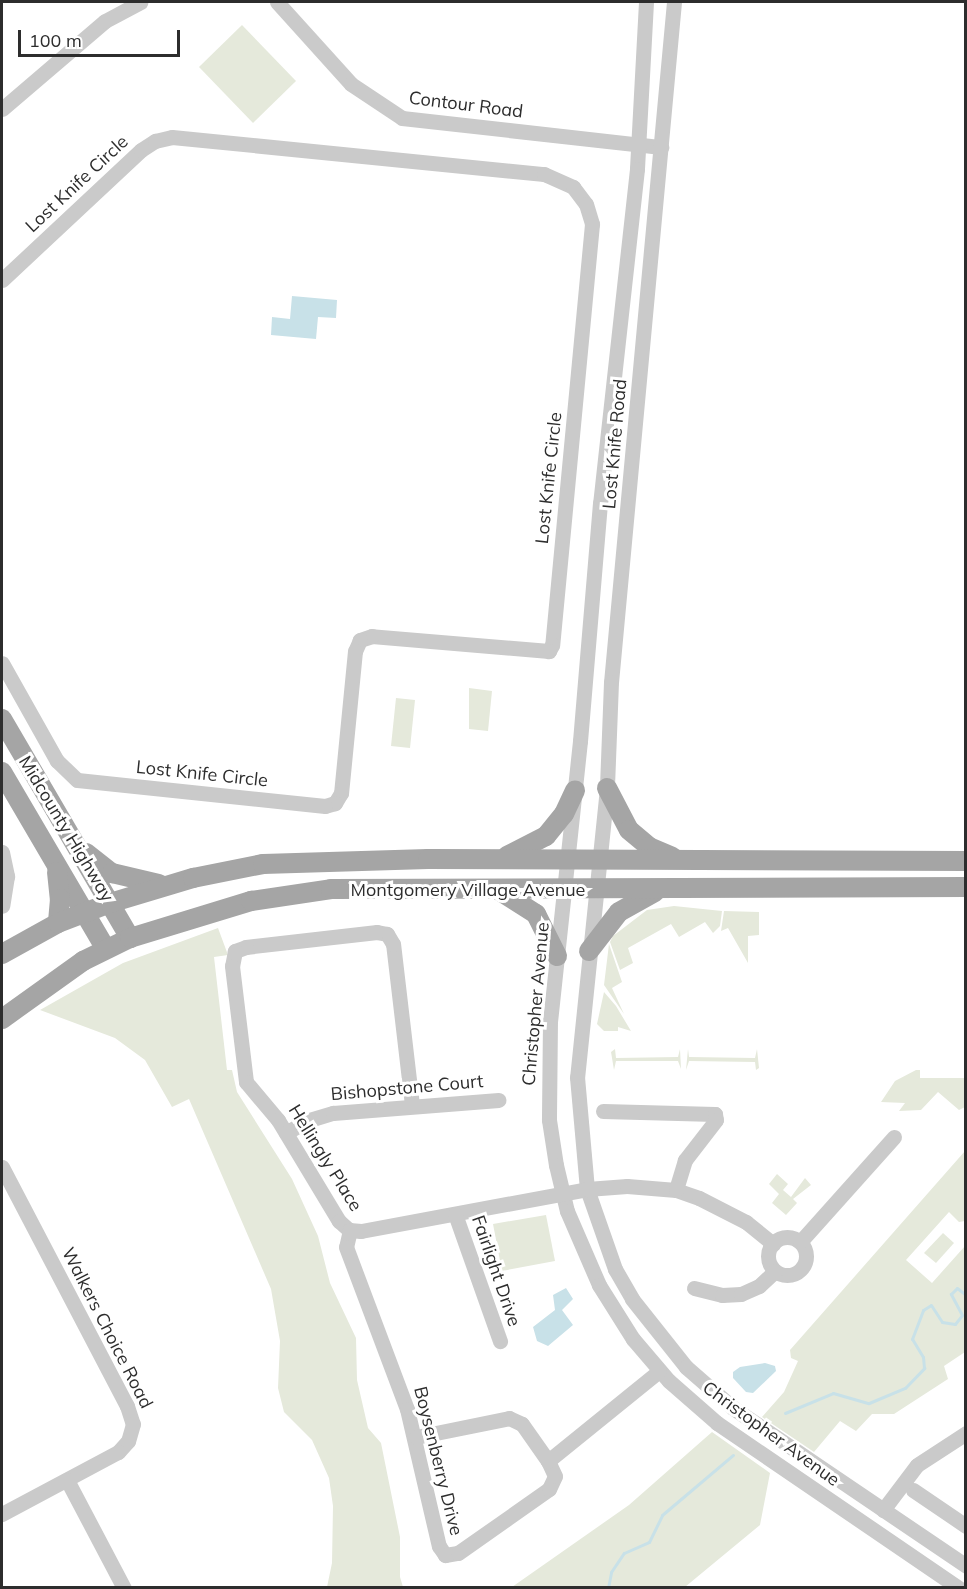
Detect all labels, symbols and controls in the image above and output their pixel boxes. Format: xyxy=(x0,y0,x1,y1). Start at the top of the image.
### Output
scale bar xyxy=(21,18,183,56)
text: 100 m xyxy=(29,29,82,52)
street label: Contour Road xyxy=(408,87,524,123)
street label: Lost Knife Circle xyxy=(21,131,133,237)
street label: Lost Knife Road xyxy=(599,378,631,510)
street label: Lost Knife Circle xyxy=(531,411,567,545)
street label: Midcounty Highway xyxy=(14,752,118,906)
street label: Lost Knife Circle xyxy=(135,756,269,792)
street label: Montgomery Village Avenue xyxy=(351,879,585,901)
street label: Christopher Avenue xyxy=(518,921,554,1087)
street label: Bishopstone Court xyxy=(330,1071,484,1105)
street label: Hellingly Place xyxy=(284,1101,366,1215)
street label: Fairlight Drive xyxy=(467,1213,525,1329)
street label: Walkers Choice Road xyxy=(57,1244,157,1412)
street label: Christopher Avenue xyxy=(698,1377,844,1491)
street label: Boysenberry Drive xyxy=(409,1384,467,1538)

